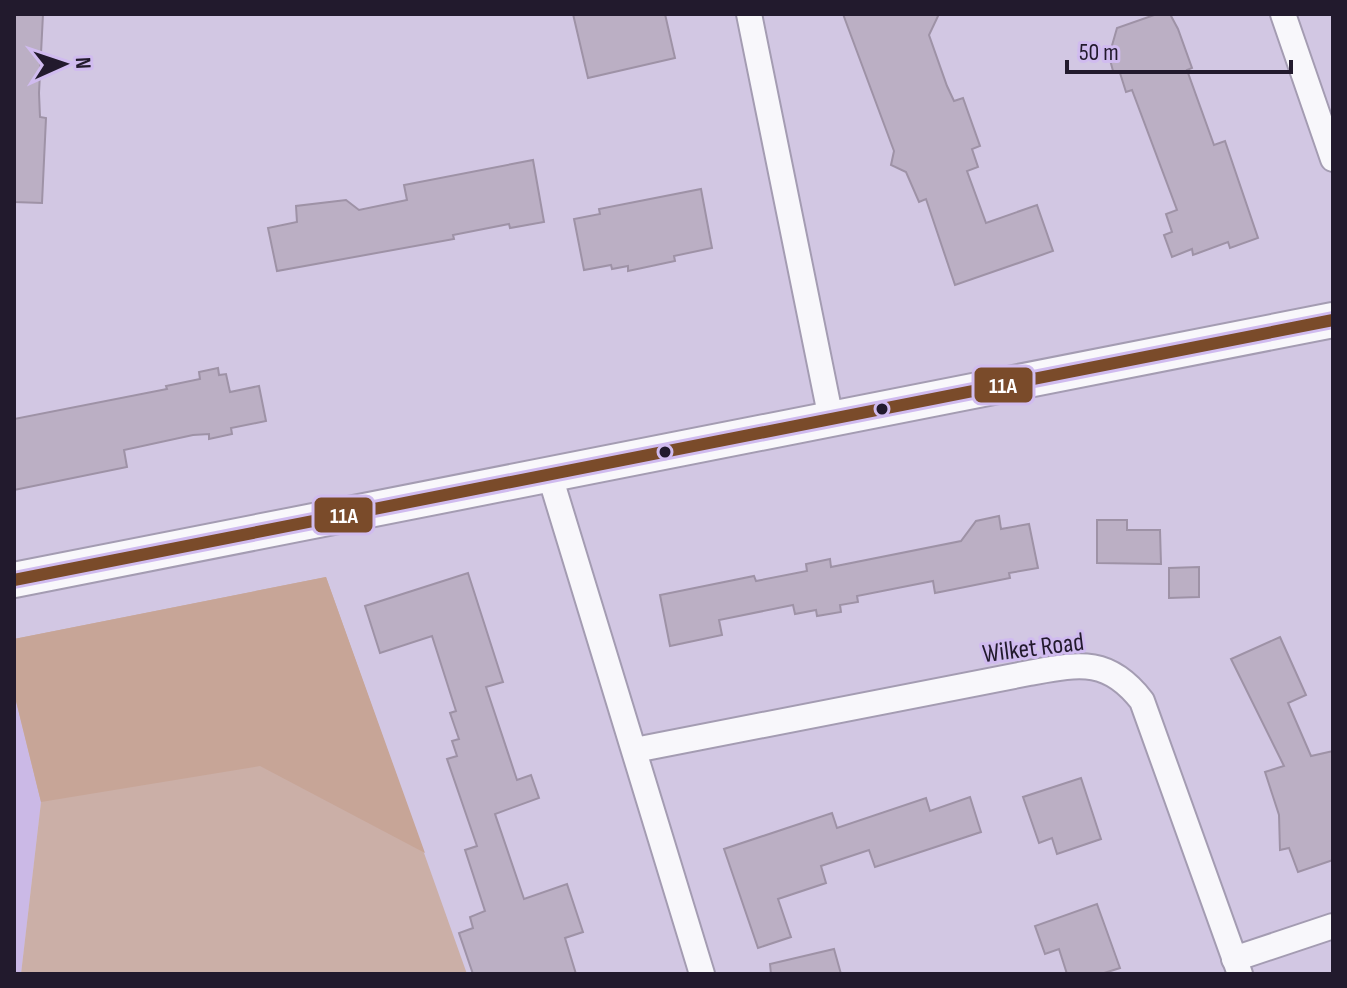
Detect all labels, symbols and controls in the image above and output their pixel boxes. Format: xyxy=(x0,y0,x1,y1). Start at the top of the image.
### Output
north arrow xyxy=(24,24,104,104)
scale bar xyxy=(1067,24,1291,74)
text: 50 m xyxy=(1079,38,1119,67)
text: N xyxy=(69,56,96,70)
line badge: 11A xyxy=(973,366,1034,404)
text: 11A xyxy=(989,373,1018,400)
unlabelled marker xyxy=(874,401,890,417)
unlabelled marker xyxy=(657,444,673,460)
line badge: 11A xyxy=(313,496,374,534)
text: 11A xyxy=(330,503,359,530)
street label: Wilket Road xyxy=(981,627,1086,670)

